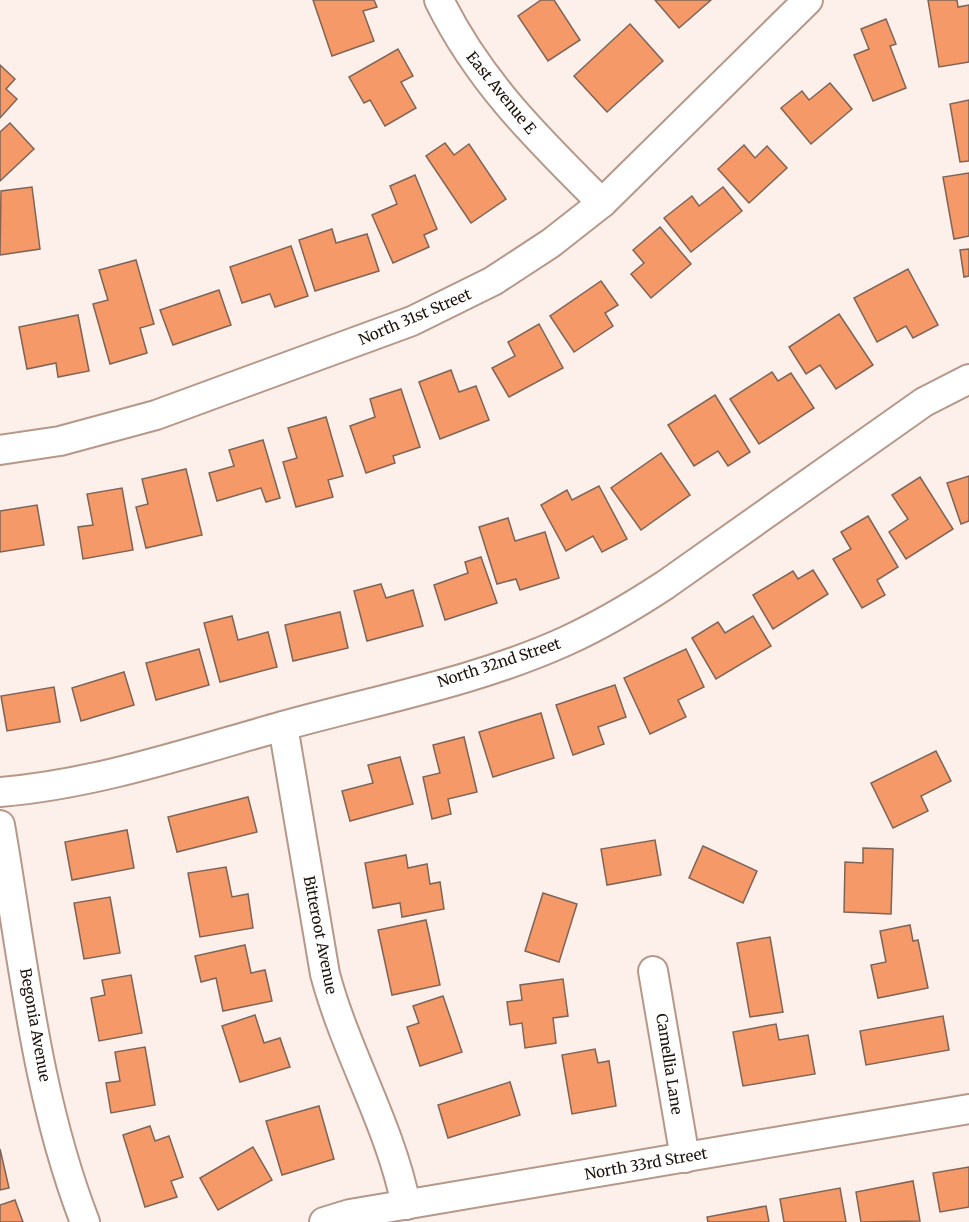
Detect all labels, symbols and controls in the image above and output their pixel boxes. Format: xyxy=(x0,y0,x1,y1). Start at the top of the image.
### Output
street label: East Avenue E xyxy=(462,48,541,138)
street label: North 31st Street xyxy=(356,284,474,349)
street label: North 32nd Street xyxy=(435,634,563,691)
street label: Bitteroot Avenue xyxy=(300,874,341,996)
street label: Begonia Avenue xyxy=(16,967,55,1083)
street label: Camellia Lane xyxy=(652,1012,687,1116)
street label: North 33rd Street xyxy=(583,1143,709,1184)

